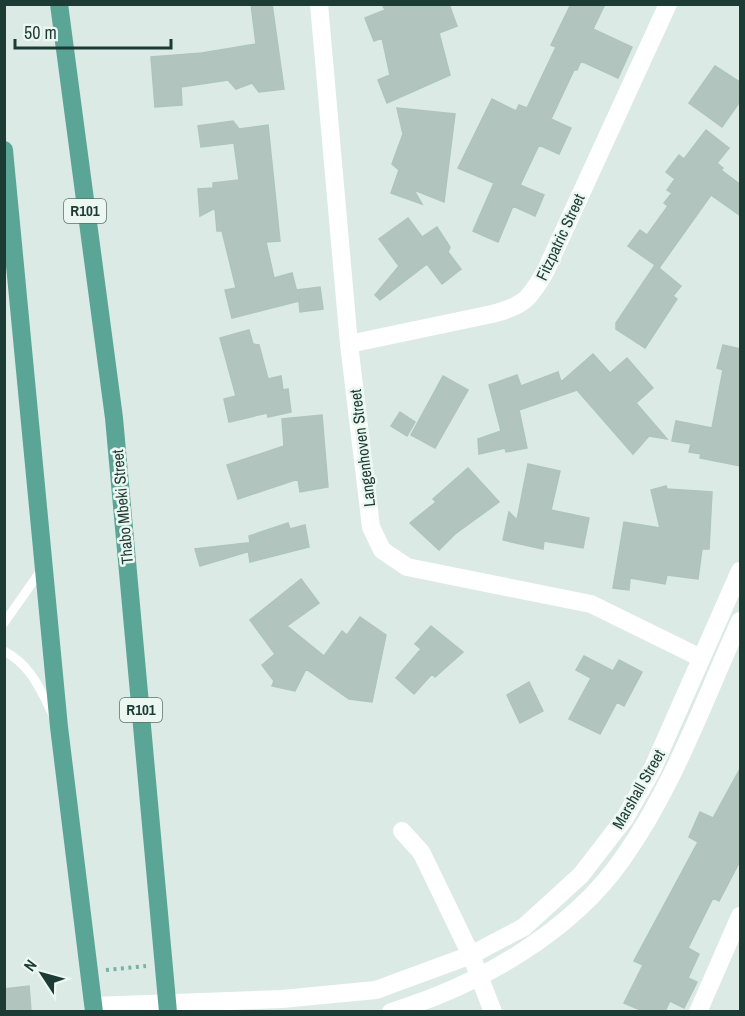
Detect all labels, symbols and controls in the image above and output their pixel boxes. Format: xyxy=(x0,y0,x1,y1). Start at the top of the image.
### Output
scale bar xyxy=(15,12,171,50)
text: 50 m xyxy=(24,20,57,45)
street label: Fitzpatric Street xyxy=(530,190,590,284)
road number: R101 xyxy=(64,199,106,223)
street label: Langenhoven Street xyxy=(344,388,380,508)
street label: Thabo Mbeki Street xyxy=(106,448,138,565)
road number: R101 xyxy=(120,698,162,722)
street label: Marshall Street xyxy=(606,745,670,833)
north arrow xyxy=(12,944,72,1004)
text: N xyxy=(18,955,42,975)

